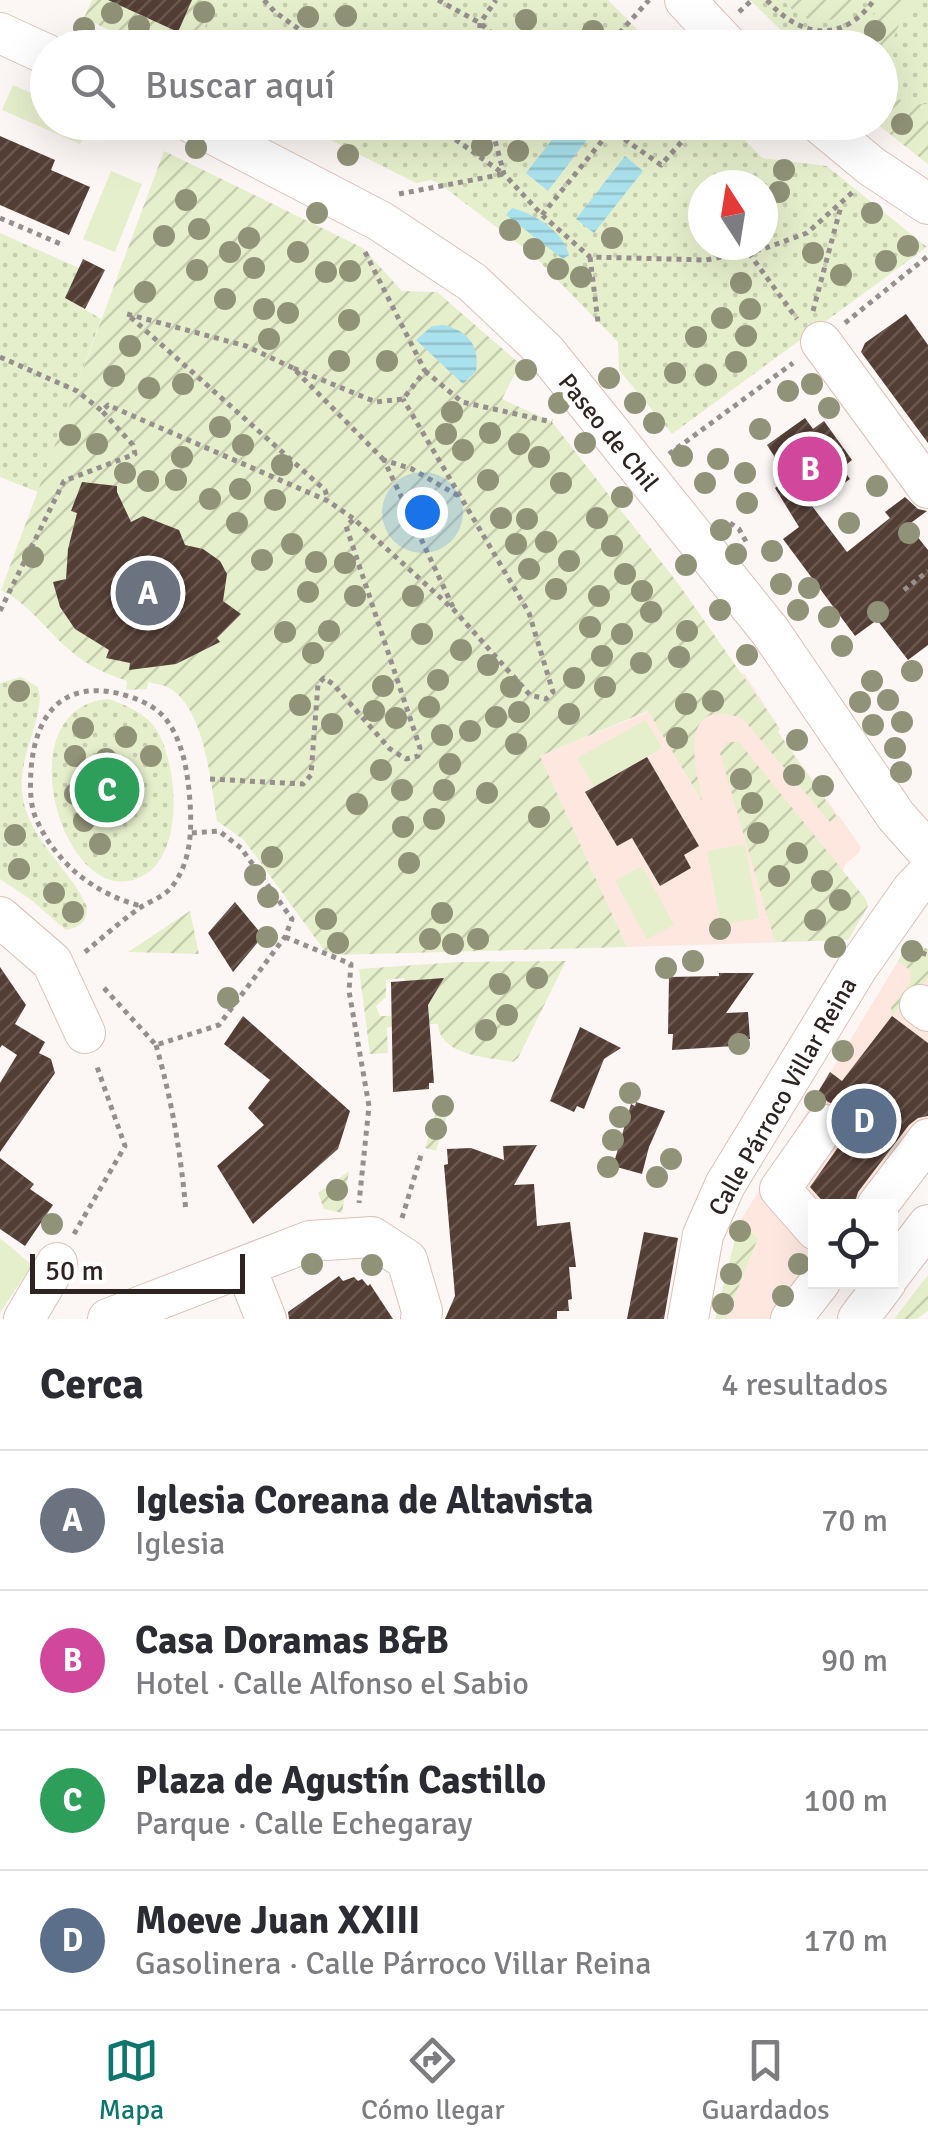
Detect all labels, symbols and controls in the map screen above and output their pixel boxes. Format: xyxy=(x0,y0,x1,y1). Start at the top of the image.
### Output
search box xyxy=(30,30,898,140)
icon: search xyxy=(65,58,120,113)
text: Buscar aquí xyxy=(145,62,335,109)
north arrow xyxy=(688,170,778,260)
street label: Paseo de Chil xyxy=(552,367,665,497)
pin: B xyxy=(778,432,842,506)
your location xyxy=(397,487,448,538)
pin: A xyxy=(116,556,180,630)
pin: C xyxy=(74,752,140,828)
street label: Calle Párroco Villar Reina xyxy=(701,971,863,1221)
pin: D xyxy=(832,1084,896,1158)
map controls xyxy=(808,1199,898,1289)
button: locate xyxy=(808,1199,898,1289)
scale bar xyxy=(30,1249,245,1294)
text: 50 m xyxy=(45,1254,104,1288)
text: Cerca xyxy=(40,1359,144,1410)
text: 4 resultados xyxy=(721,1365,888,1404)
text: Iglesia Coreana de Altavista xyxy=(135,1477,594,1524)
text: A xyxy=(62,1501,83,1540)
text: 70 m xyxy=(821,1501,888,1540)
text: Iglesia xyxy=(135,1524,225,1563)
text: Casa Doramas B&B xyxy=(135,1617,449,1664)
text: B xyxy=(63,1641,82,1680)
text: 90 m xyxy=(821,1641,888,1680)
text: Hotel · Calle Alfonso el Sabio xyxy=(135,1664,529,1703)
text: Plaza de Agustín Castillo xyxy=(135,1757,546,1804)
text: C xyxy=(63,1781,82,1820)
text: 100 m xyxy=(804,1781,888,1820)
text: Parque · Calle Echegaray xyxy=(135,1804,473,1843)
text: Moeve Juan XXIII xyxy=(135,1897,420,1944)
text: D xyxy=(62,1921,83,1960)
text: 170 m xyxy=(804,1921,888,1960)
text: Gasolinera · Calle Párroco Villar Reina xyxy=(135,1944,652,1983)
tab: Mapa xyxy=(98,2033,164,2127)
tab: Cómo llegar xyxy=(361,2033,505,2127)
tab: Guardados xyxy=(701,2033,830,2127)

